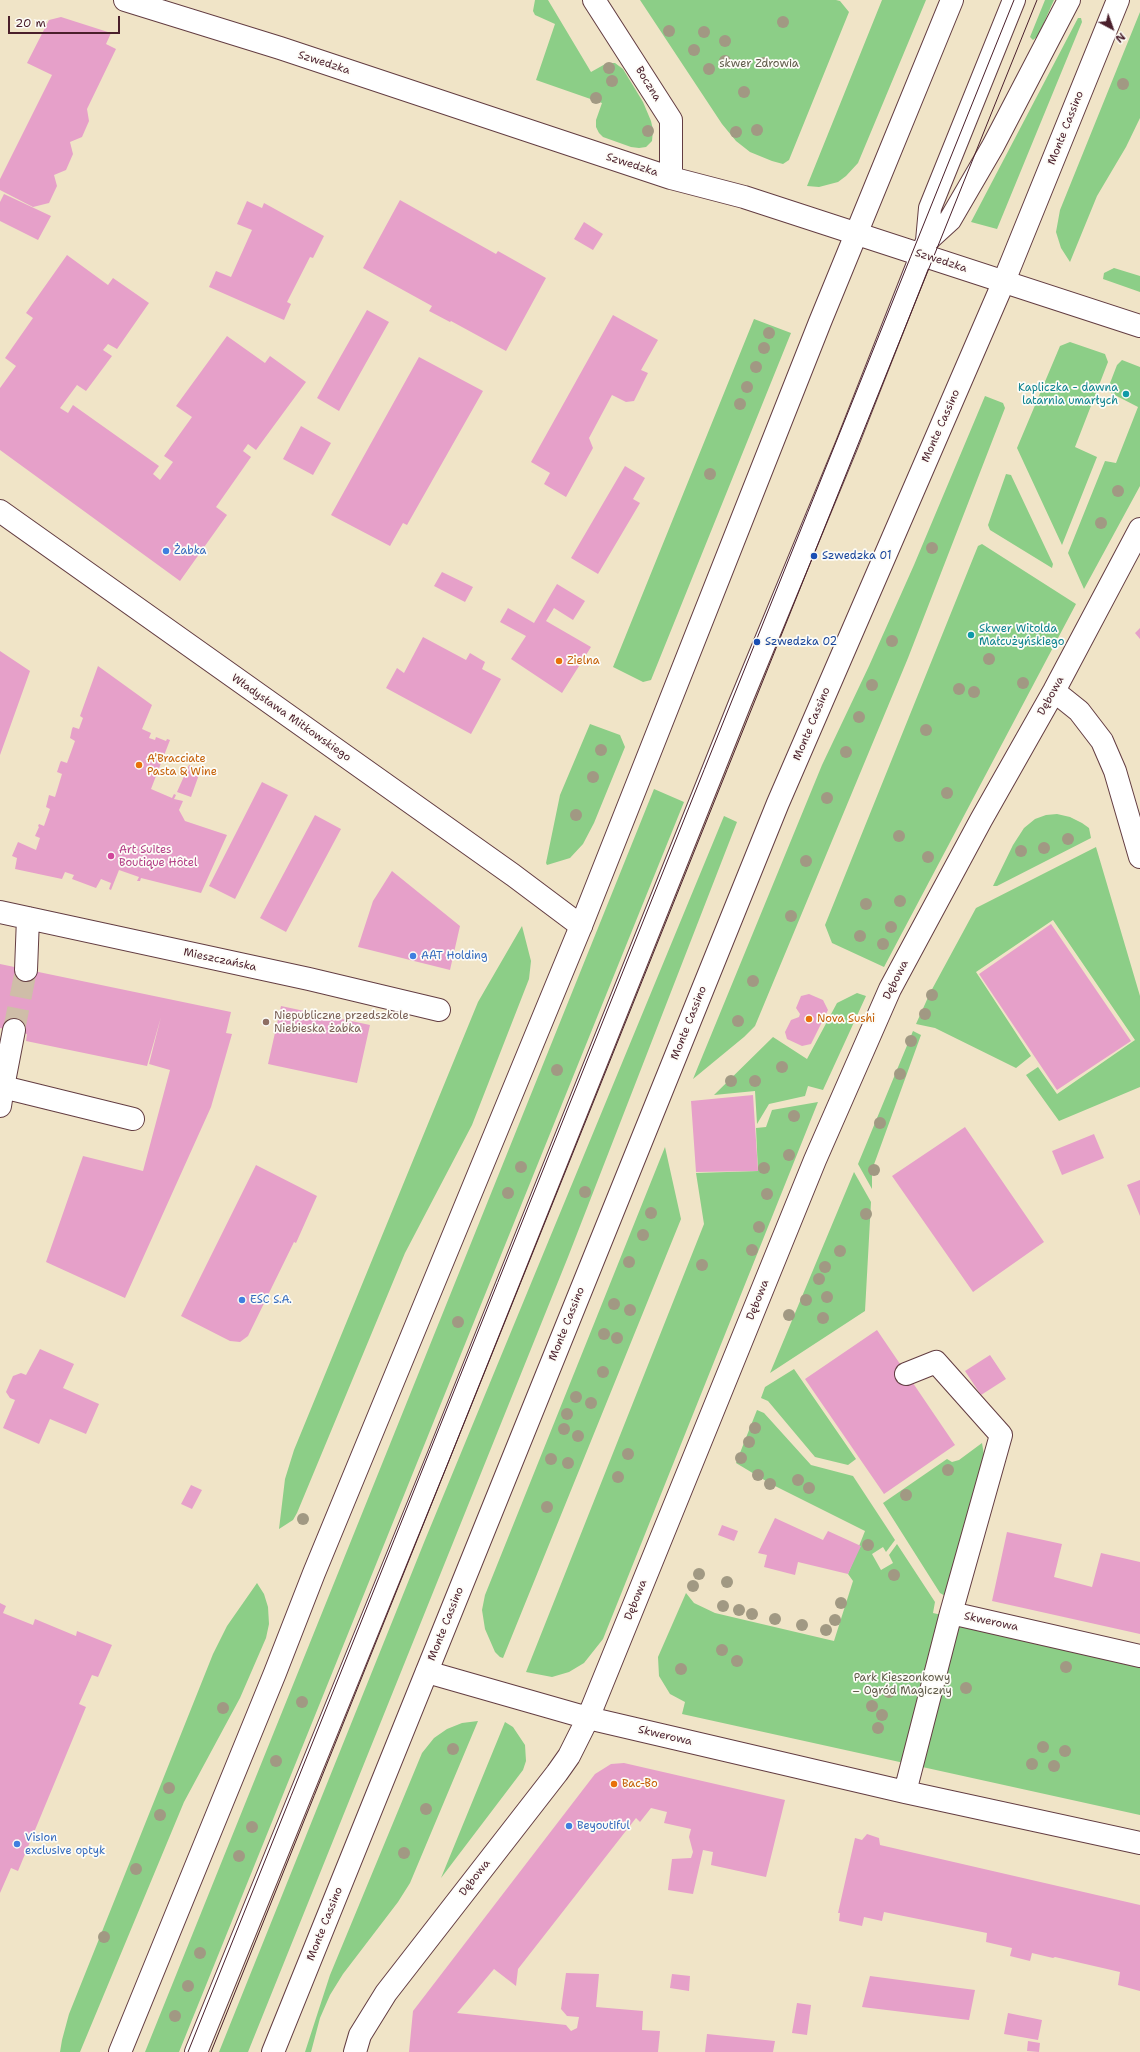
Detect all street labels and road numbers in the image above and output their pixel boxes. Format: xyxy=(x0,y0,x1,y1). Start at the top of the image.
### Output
street label: Szwedzka xyxy=(296,48,352,78)
street label: Boczna xyxy=(632,64,664,104)
street label: Monte Cassino xyxy=(1045,89,1087,167)
street label: Szwedzka xyxy=(604,150,660,180)
street label: Szwedzka xyxy=(913,246,969,276)
street label: Monte Cassino xyxy=(919,388,963,464)
street label: Władysława Mitkowskiego xyxy=(228,671,354,765)
street label: Dębowa xyxy=(1035,674,1067,718)
street label: Monte Cassino xyxy=(791,685,833,763)
street label: Mieszczańska xyxy=(182,946,258,974)
street label: Dębowa xyxy=(880,958,912,1002)
street label: Monte Cassino xyxy=(668,984,710,1062)
street label: Dębowa xyxy=(744,1278,772,1322)
street label: Monte Cassino xyxy=(546,1285,588,1363)
street label: Dębowa xyxy=(622,1578,650,1622)
street label: Monte Cassino xyxy=(425,1585,467,1663)
street label: Skwerowa xyxy=(963,1610,1019,1634)
street label: Skwerowa xyxy=(637,1723,693,1749)
street label: Dębowa xyxy=(457,1857,493,1899)
street label: Monte Cassino xyxy=(304,1885,346,1963)

